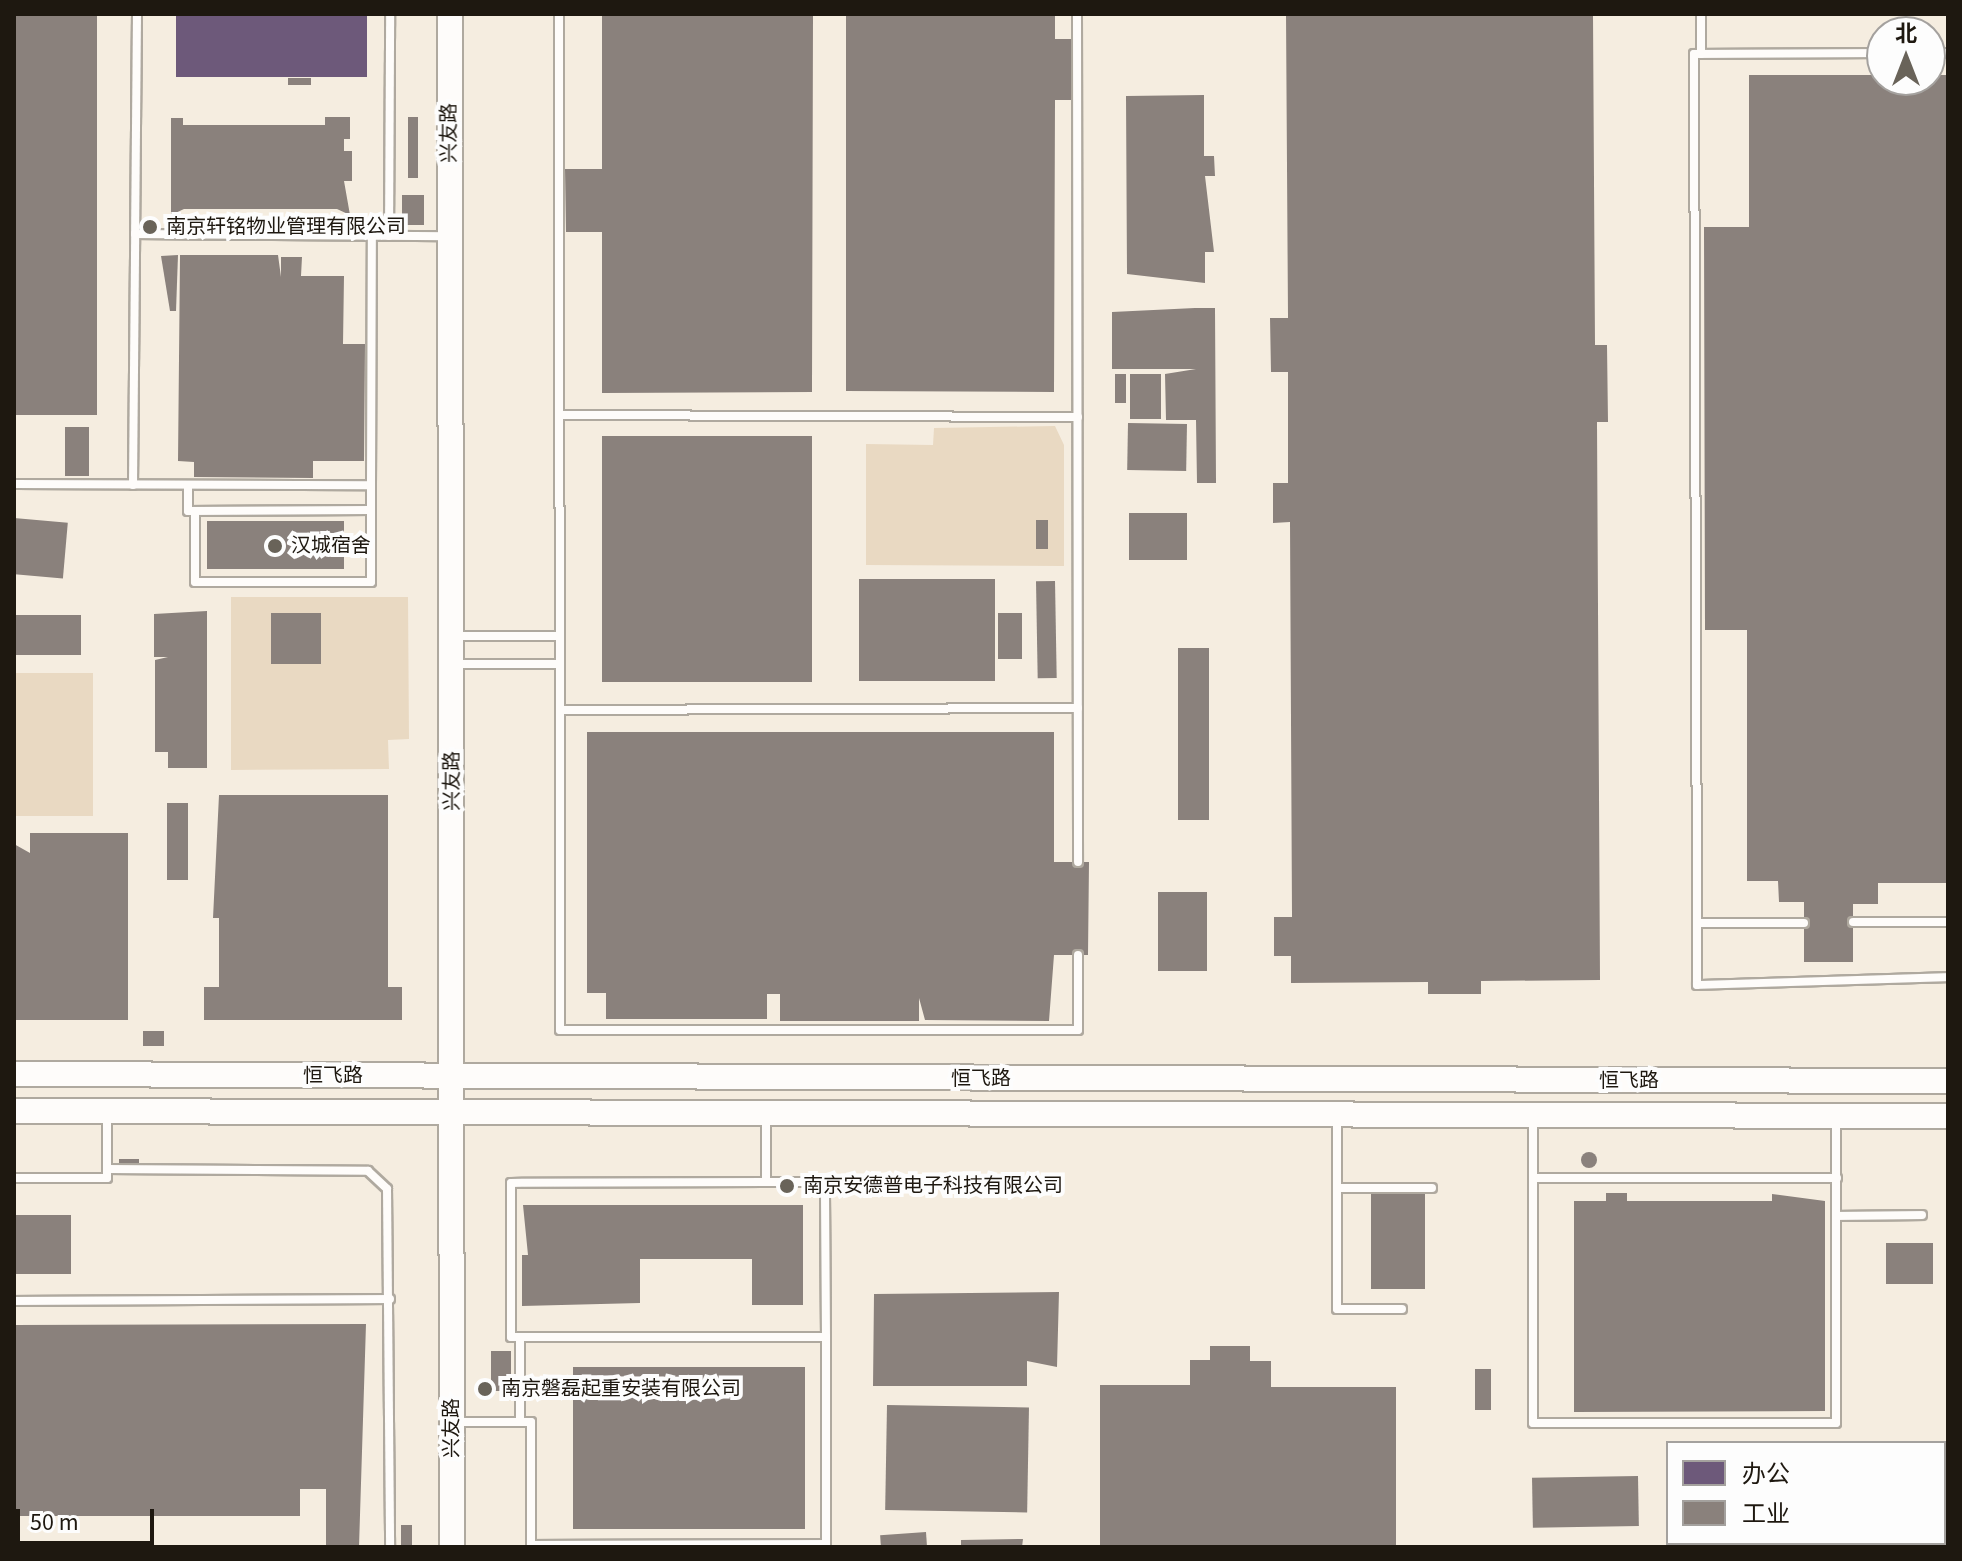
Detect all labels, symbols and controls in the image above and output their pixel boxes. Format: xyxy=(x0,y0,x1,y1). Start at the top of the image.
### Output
north arrow xyxy=(1866,16,1946,96)
text: 北 xyxy=(1895,18,1917,50)
street label: 兴友路 xyxy=(438,103,462,163)
place label: 南京轩铭物业管理有限公司 xyxy=(166,215,406,239)
marker: 南京轩铭物业管理有限公司 xyxy=(141,218,159,236)
place label: 汉城宿舍 xyxy=(291,534,371,558)
marker: 汉城宿舍 xyxy=(266,537,284,555)
street label: 兴友路 xyxy=(441,751,465,811)
street label: 恒飞路 xyxy=(303,1064,363,1088)
street label: 恒飞路 xyxy=(951,1067,1011,1091)
street label: 恒飞路 xyxy=(1599,1069,1659,1093)
place label: 南京安德普电子科技有限公司 xyxy=(803,1174,1063,1198)
marker: 南京安德普电子科技有限公司 xyxy=(778,1177,796,1195)
place label: 南京磐磊起重安装有限公司 xyxy=(501,1377,741,1401)
marker: 南京磐磊起重安装有限公司 xyxy=(476,1380,494,1398)
street label: 兴友路 xyxy=(440,1398,464,1458)
legend xyxy=(1666,1441,1946,1545)
text: 办公 xyxy=(1742,1457,1790,1492)
scale bar xyxy=(20,1493,158,1543)
text: 工业 xyxy=(1742,1497,1790,1532)
text: 50 m xyxy=(30,1505,79,1540)

